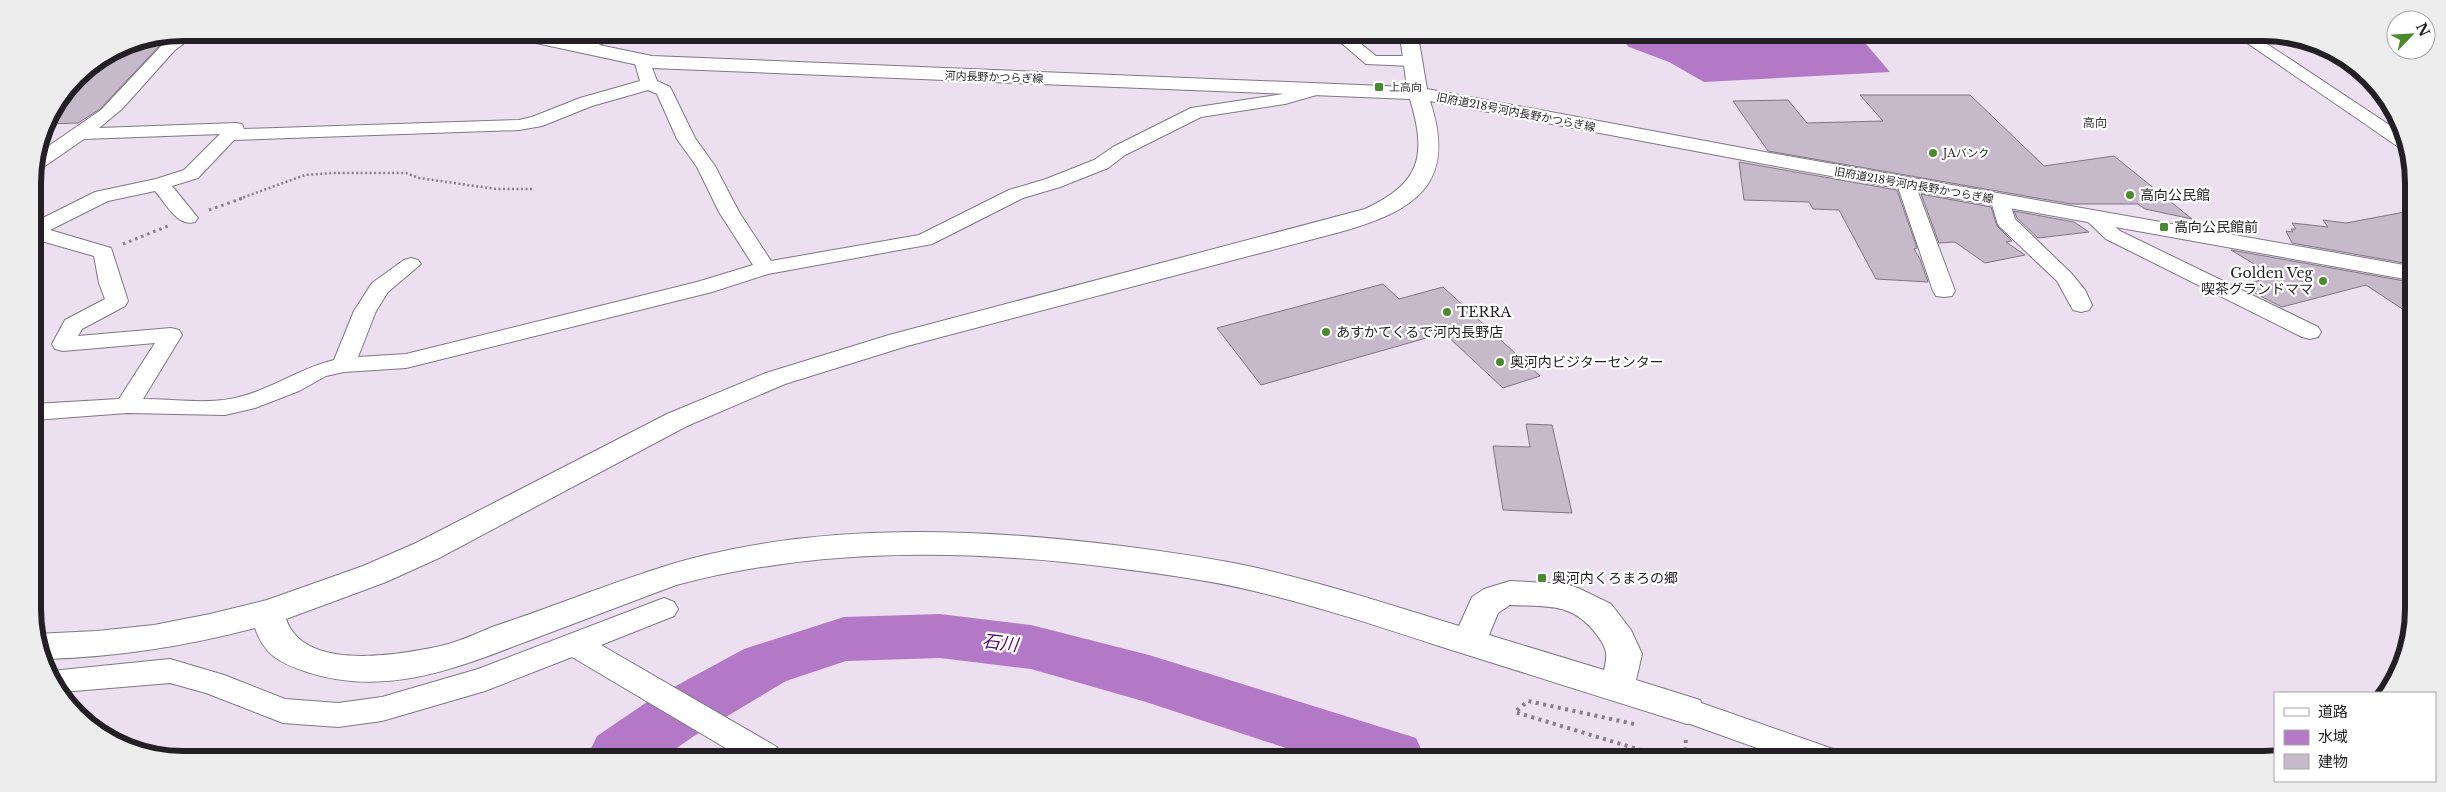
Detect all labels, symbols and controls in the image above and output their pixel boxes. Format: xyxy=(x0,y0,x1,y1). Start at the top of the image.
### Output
north arrow xyxy=(2386,10,2436,60)
text: N xyxy=(2412,20,2434,39)
street label: 河内長野かつらぎ線 xyxy=(944,68,1044,86)
place label: 上高向 xyxy=(1389,80,1422,94)
marker: 上高向 xyxy=(1373,81,1385,93)
street label: 旧府道218号河内長野かつらぎ線 xyxy=(1435,90,1597,134)
district label: 高向 xyxy=(2083,115,2107,130)
place label: JAバンク xyxy=(1941,146,1989,160)
marker: JAバンク xyxy=(1927,147,1939,159)
street label: 旧府道218号河内長野かつらぎ線 xyxy=(1833,164,1995,206)
place label: 高向公民館 xyxy=(2140,186,2210,204)
marker: 高向公民館 xyxy=(2124,189,2136,201)
place label: 高向公民館前 xyxy=(2174,218,2258,236)
marker: 高向公民館前 xyxy=(2158,221,2170,233)
place label: Golden Veg 喫茶グランドママ xyxy=(2201,264,2314,298)
marker: Golden Veg 喫茶グランドママ xyxy=(2317,275,2329,287)
place label: TERRA xyxy=(1457,303,1511,321)
marker: TERRA xyxy=(1441,306,1453,318)
place label: あすかてくるで河内長野店 xyxy=(1336,323,1503,341)
marker: あすかてくるで河内長野店 xyxy=(1320,326,1332,338)
place label: 奥河内ビジターセンター xyxy=(1510,353,1664,371)
marker: 奥河内ビジターセンター xyxy=(1494,356,1506,368)
place label: 奥河内くろまろの郷 xyxy=(1552,569,1678,587)
marker: 奥河内くろまろの郷 xyxy=(1536,572,1548,584)
water label: 石川 xyxy=(981,630,1021,656)
legend xyxy=(2274,692,2436,782)
text: 道路 xyxy=(2318,702,2348,721)
text: 水域 xyxy=(2318,727,2348,746)
text: 建物 xyxy=(2318,752,2348,771)

